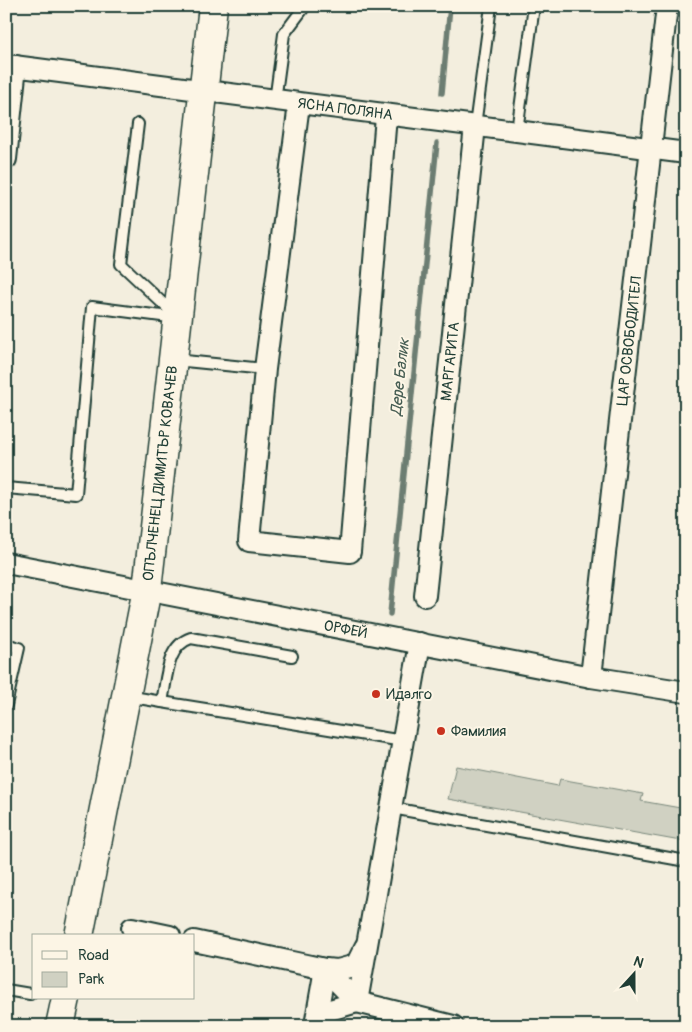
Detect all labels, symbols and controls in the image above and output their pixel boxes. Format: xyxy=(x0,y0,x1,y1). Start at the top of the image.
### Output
street label: ЯСНА ПОЛЯНА xyxy=(296,93,394,125)
street label: ЦАР ОСВОБОДИТЕЛ xyxy=(612,275,646,407)
street label: МАРГАРИТА xyxy=(436,321,464,402)
water label: Дере Балик xyxy=(386,336,414,417)
street label: ОПЪЛЧЕНЕЦ ДИМИТЪР КОВАЧЕВ xyxy=(138,365,182,582)
street label: ОРФЕЙ xyxy=(322,616,369,643)
place label: Идалго xyxy=(386,685,432,704)
marker: Идалго xyxy=(370,688,382,700)
place label: Фамилия xyxy=(451,722,506,741)
marker: Фамилия xyxy=(435,725,447,737)
legend xyxy=(32,934,195,1000)
text: Road xyxy=(78,946,109,965)
north arrow xyxy=(610,950,660,1000)
text: N xyxy=(631,953,646,972)
text: Park xyxy=(78,970,105,989)

